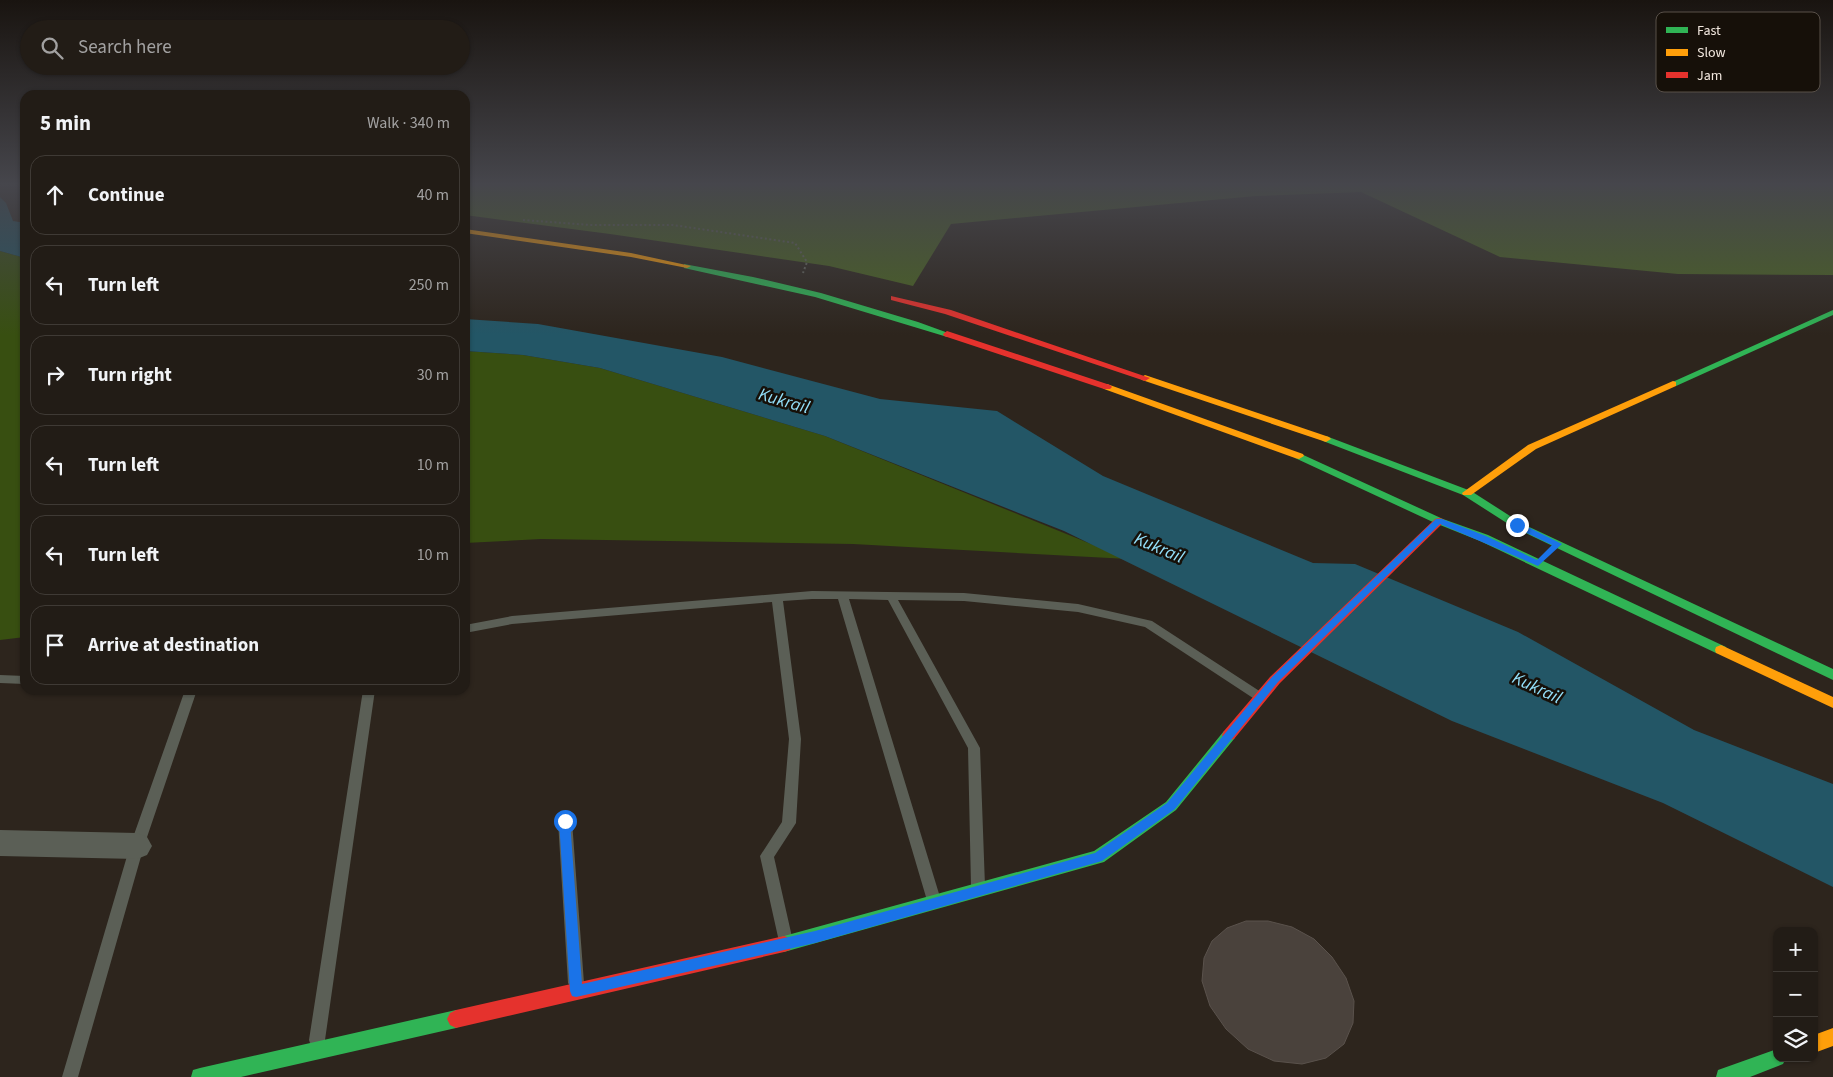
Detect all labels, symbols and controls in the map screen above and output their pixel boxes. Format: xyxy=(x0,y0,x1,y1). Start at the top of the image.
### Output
legend xyxy=(1656,12,1820,92)
search box xyxy=(20,20,470,75)
text: Fast xyxy=(1697,21,1721,41)
icon: search xyxy=(38,34,66,62)
text: Search here xyxy=(78,34,172,61)
text: Slow xyxy=(1697,43,1726,63)
text: Jam xyxy=(1697,66,1722,86)
text: 5 min xyxy=(40,108,91,138)
text: Walk · 340 m xyxy=(367,112,450,134)
icon: ahead xyxy=(41,181,69,209)
text: Continue xyxy=(88,182,165,209)
text: 40 m xyxy=(417,184,449,206)
icon: left xyxy=(41,271,69,299)
text: Turn left xyxy=(88,272,159,299)
text: 250 m xyxy=(409,274,449,296)
icon: right xyxy=(41,361,69,389)
text: Turn right xyxy=(88,362,172,389)
text: 30 m xyxy=(417,364,449,386)
water label: Kukrail xyxy=(756,382,813,420)
icon: left xyxy=(41,451,69,479)
text: Turn left xyxy=(88,452,159,479)
text: 10 m xyxy=(417,454,449,476)
route end xyxy=(1506,514,1529,537)
water label: Kukrail xyxy=(1130,526,1188,570)
icon: left xyxy=(41,541,69,569)
text: Turn left xyxy=(88,542,159,569)
text: 10 m xyxy=(417,544,449,566)
icon: arrive xyxy=(41,631,69,659)
text: Arrive at destination xyxy=(88,632,259,659)
water label: Kukrail xyxy=(1508,666,1566,711)
route start xyxy=(554,810,577,833)
map controls xyxy=(1773,927,1818,1062)
button: + xyxy=(1773,927,1818,972)
button: − xyxy=(1773,972,1818,1017)
button: layers xyxy=(1773,1017,1818,1062)

